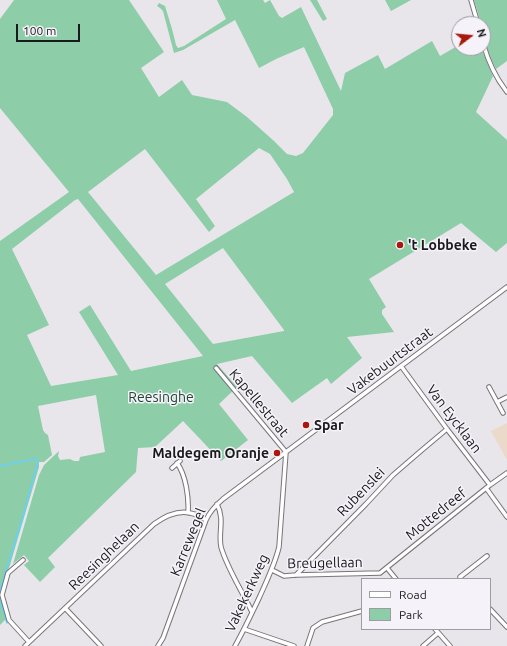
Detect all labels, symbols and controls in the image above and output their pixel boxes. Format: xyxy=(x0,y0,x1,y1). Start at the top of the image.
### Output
scale bar xyxy=(18,16,82,42)
north arrow xyxy=(451,16,491,56)
text: 100 m xyxy=(23,24,56,37)
text: N xyxy=(475,27,488,39)
place label: 't Lobbeke xyxy=(408,237,477,253)
marker: 't Lobbeke xyxy=(395,240,405,250)
street label: Vakebuurtstraat xyxy=(344,324,436,398)
street label: Kapellestraat xyxy=(226,366,292,440)
street label: Van Eycklaan xyxy=(423,382,485,456)
park label: Reesinghe xyxy=(128,389,194,405)
place label: Spar xyxy=(314,417,344,433)
marker: Spar xyxy=(301,420,311,430)
place label: Maldegem Oranje xyxy=(152,445,269,461)
marker: Maldegem Oranje xyxy=(272,448,282,458)
street label: Rubenslei xyxy=(334,464,388,520)
street label: Mottedreef xyxy=(402,484,470,544)
street label: Karrewegel xyxy=(167,505,209,579)
street label: Reesinghelaan xyxy=(65,518,143,594)
street label: Vakekerkweg xyxy=(222,551,272,635)
street label: Breugellaan xyxy=(287,554,363,572)
legend xyxy=(361,578,491,630)
text: Road xyxy=(399,588,427,601)
text: Park xyxy=(399,608,423,621)

